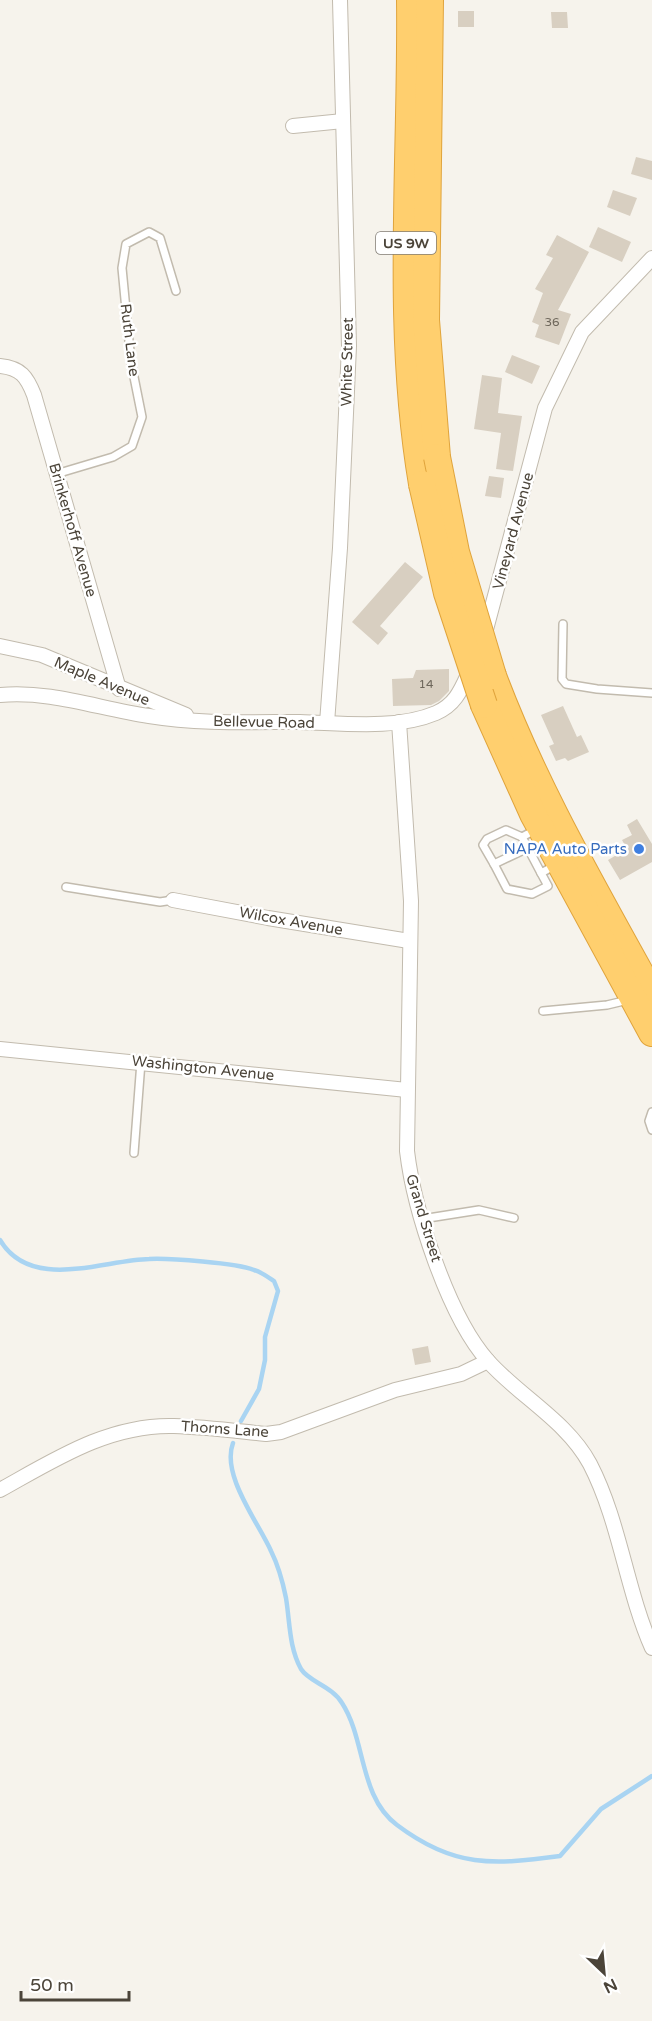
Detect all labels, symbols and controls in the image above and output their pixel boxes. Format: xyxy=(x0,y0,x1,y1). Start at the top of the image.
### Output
road number: US 9W xyxy=(376,232,436,254)
street label: Ruth Lane xyxy=(117,303,143,377)
house number: 36 xyxy=(544,315,560,329)
street label: White Street xyxy=(337,317,357,407)
street label: Brinkerhoff Avenue xyxy=(45,461,101,599)
street label: Vineyard Avenue xyxy=(489,470,537,592)
street label: Maple Avenue xyxy=(51,653,153,709)
house number: 14 xyxy=(418,677,434,691)
street label: Bellevue Road xyxy=(213,712,315,732)
place label: NAPA Auto Parts xyxy=(504,840,627,858)
marker: NAPA Auto Parts xyxy=(632,842,646,856)
street label: Wilcox Avenue xyxy=(238,903,344,939)
street label: Washington Avenue xyxy=(131,1052,275,1084)
street label: Grand Street xyxy=(402,1172,446,1264)
street label: Thorns Lane xyxy=(180,1417,270,1441)
north arrow xyxy=(574,1943,634,2003)
scale bar xyxy=(21,1964,129,2002)
text: 50 m xyxy=(30,1974,74,1996)
text: N xyxy=(600,1974,620,1997)

